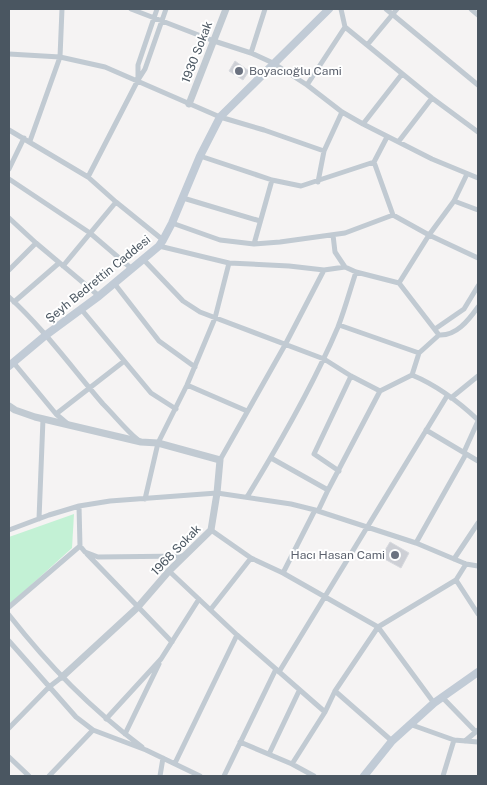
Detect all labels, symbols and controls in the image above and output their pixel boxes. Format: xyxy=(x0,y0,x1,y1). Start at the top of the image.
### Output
street label: 1930 Sokak xyxy=(179,19,215,85)
place label: Boyacıoğlu Cami xyxy=(249,64,342,78)
marker: Boyacıoğlu Cami xyxy=(233,65,245,77)
street label: Şeyh Bedrettin Caddesi xyxy=(43,232,153,326)
street label: 1968 Sokak xyxy=(148,522,204,578)
place label: Hacı Hasan Cami xyxy=(290,548,385,562)
marker: Hacı Hasan Cami xyxy=(389,549,401,561)

